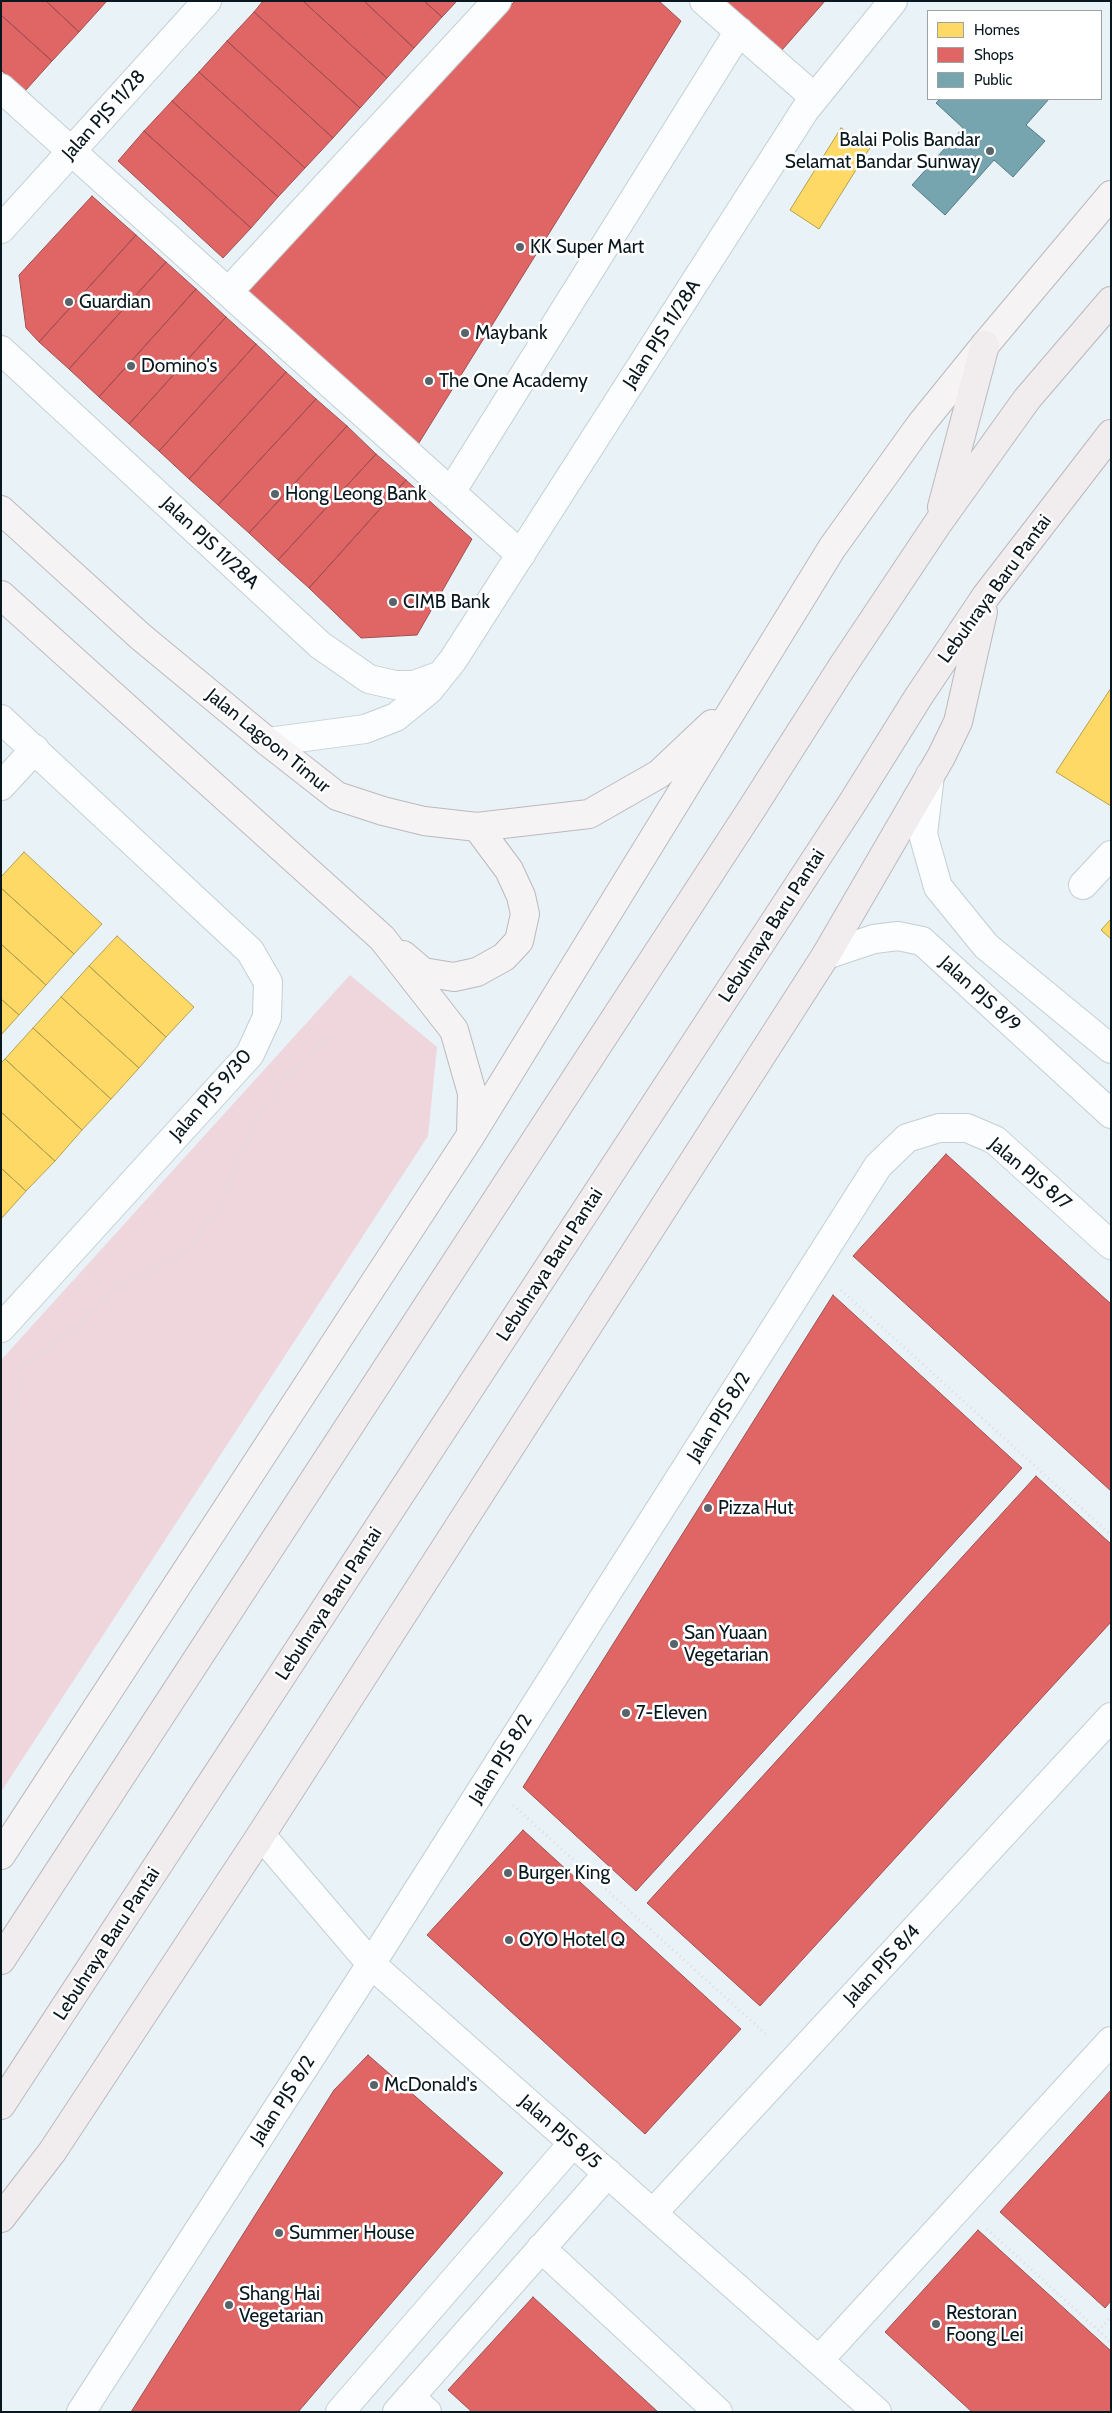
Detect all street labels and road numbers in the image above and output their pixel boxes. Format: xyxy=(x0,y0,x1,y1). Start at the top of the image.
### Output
street label: Jalan PJS 11/28 xyxy=(58,65,150,165)
street label: Jalan PJS 11/28A xyxy=(618,275,706,393)
street label: Jalan PJS 11/28A xyxy=(156,492,264,594)
street label: Lebuhraya Baru Pantai xyxy=(934,510,1056,668)
street label: Jalan Lagoon Timur xyxy=(201,684,335,798)
street label: Lebuhraya Baru Pantai xyxy=(714,845,830,1007)
street label: Jalan PJS 8/9 xyxy=(935,951,1025,1037)
street label: Jalan PJS 9/30 xyxy=(165,1045,257,1145)
street label: Jalan PJS 8/7 xyxy=(984,1133,1076,1215)
street label: Lebuhraya Baru Pantai xyxy=(492,1184,608,1346)
street label: Jalan PJS 8/2 xyxy=(683,1368,755,1466)
street label: Lebuhraya Baru Pantai xyxy=(271,1523,387,1685)
street label: Jalan PJS 8/2 xyxy=(465,1710,537,1808)
street label: Lebuhraya Baru Pantai xyxy=(49,1863,165,2025)
street label: Jalan PJS 8/4 xyxy=(839,1920,925,2010)
street label: Jalan PJS 8/2 xyxy=(246,2051,320,2149)
street label: Jalan PJS 8/5 xyxy=(514,2090,606,2174)

